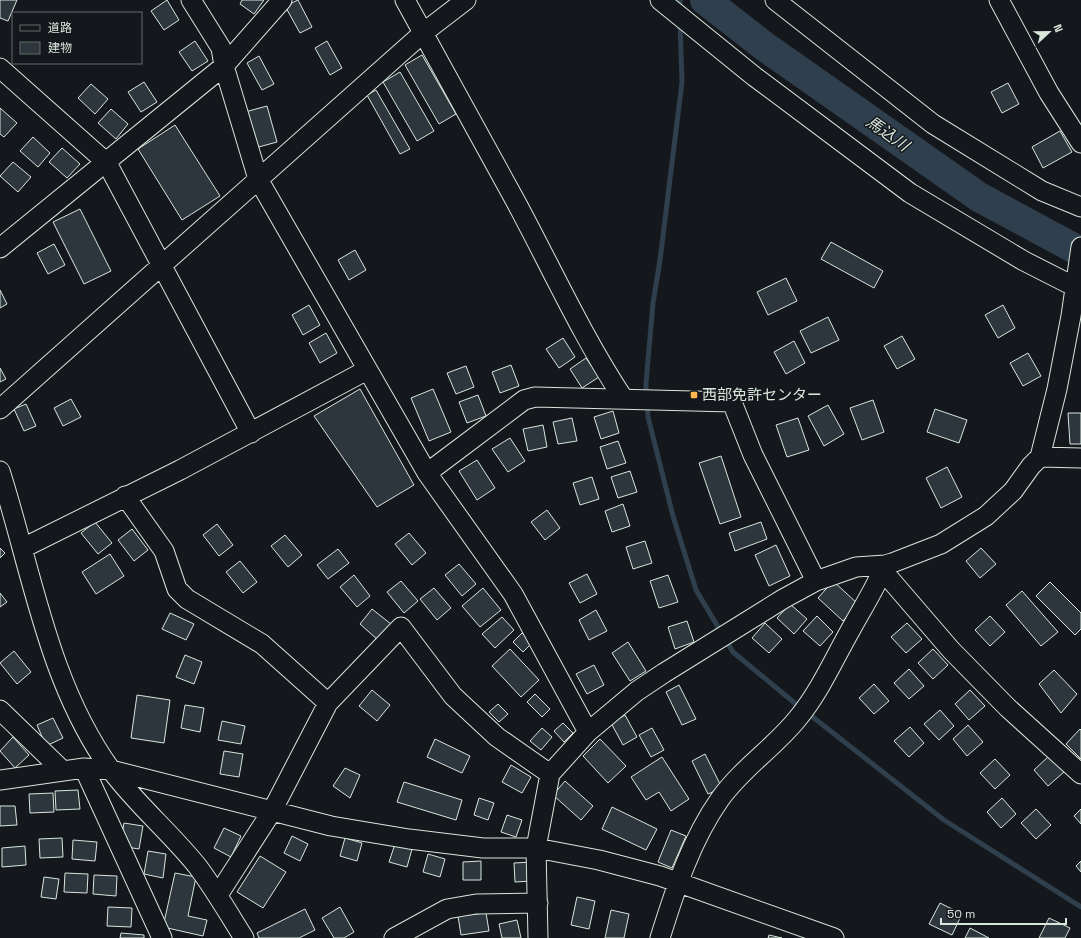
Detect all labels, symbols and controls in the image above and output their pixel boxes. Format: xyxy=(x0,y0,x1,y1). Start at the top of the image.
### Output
legend xyxy=(12,12,142,64)
north arrow xyxy=(1029,12,1069,52)
text: 道路 xyxy=(48,20,72,36)
text: N xyxy=(1050,22,1066,34)
text: 建物 xyxy=(48,40,72,56)
water label: 馬込川 xyxy=(862,111,915,157)
place label: 西部免許センター xyxy=(702,385,822,404)
marker: 西部免許センター xyxy=(689,390,699,400)
scale bar xyxy=(941,900,1066,926)
text: 50 m xyxy=(947,906,975,922)

